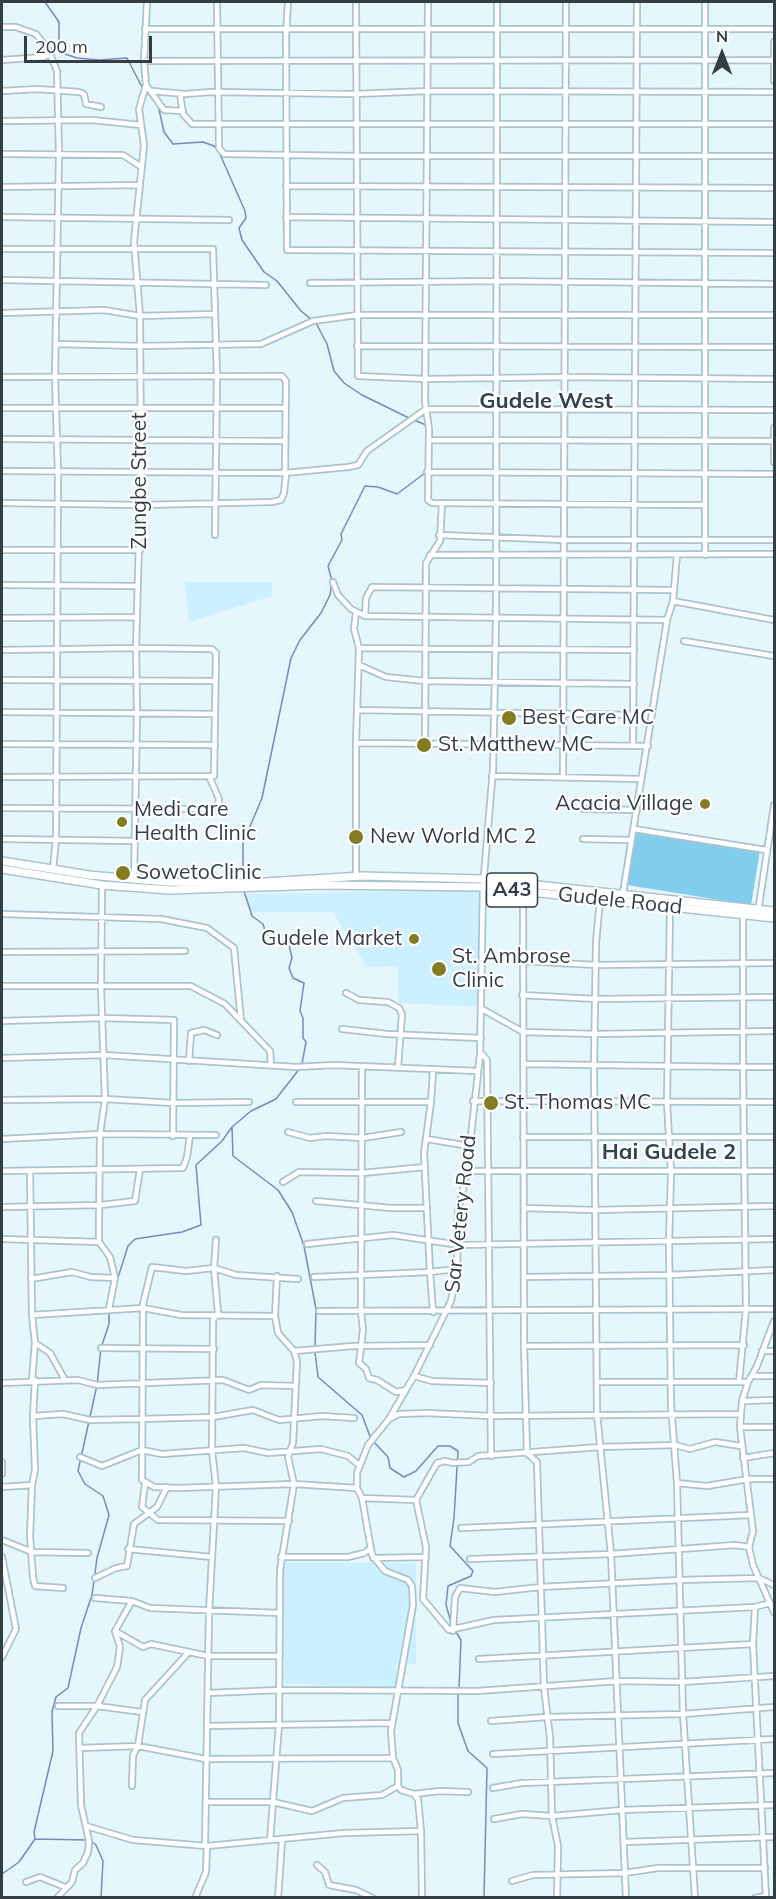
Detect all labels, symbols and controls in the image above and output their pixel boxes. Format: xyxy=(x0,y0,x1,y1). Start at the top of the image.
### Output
scale bar xyxy=(27,24,154,62)
north arrow xyxy=(692,24,752,84)
text: N xyxy=(716,26,728,46)
text: 200 m xyxy=(35,35,88,58)
district label: Gudele West xyxy=(479,388,613,414)
street label: Zungbe Street xyxy=(127,413,153,549)
place label: Best Care MC xyxy=(522,705,654,731)
marker: Best Care MC xyxy=(500,709,518,727)
place label: St. Matthew MC xyxy=(438,732,594,758)
marker: St. Matthew MC xyxy=(415,736,433,754)
place label: Acacia Village xyxy=(555,791,693,817)
place label: Medi care Health Clinic xyxy=(134,797,256,847)
marker: Acacia Village xyxy=(698,797,712,811)
marker: Medi care Health Clinic xyxy=(115,815,129,829)
place label: New World MC 2 xyxy=(370,824,536,850)
marker: New World MC 2 xyxy=(347,828,365,846)
place label: SowetoClinic xyxy=(136,860,262,886)
marker: SowetoClinic xyxy=(114,864,132,882)
road number: A43 xyxy=(486,873,538,907)
street label: Gudele Road xyxy=(557,882,683,920)
place label: Gudele Market xyxy=(261,926,402,952)
marker: Gudele Market xyxy=(407,932,421,946)
place label: St. Ambrose Clinic xyxy=(452,944,571,994)
marker: St. Ambrose Clinic xyxy=(430,960,448,978)
place label: St. Thomas MC xyxy=(504,1090,651,1116)
marker: St. Thomas MC xyxy=(482,1094,500,1112)
street label: Sar Vetery Road xyxy=(440,1134,482,1294)
district label: Hai Gudele 2 xyxy=(602,1139,736,1165)

